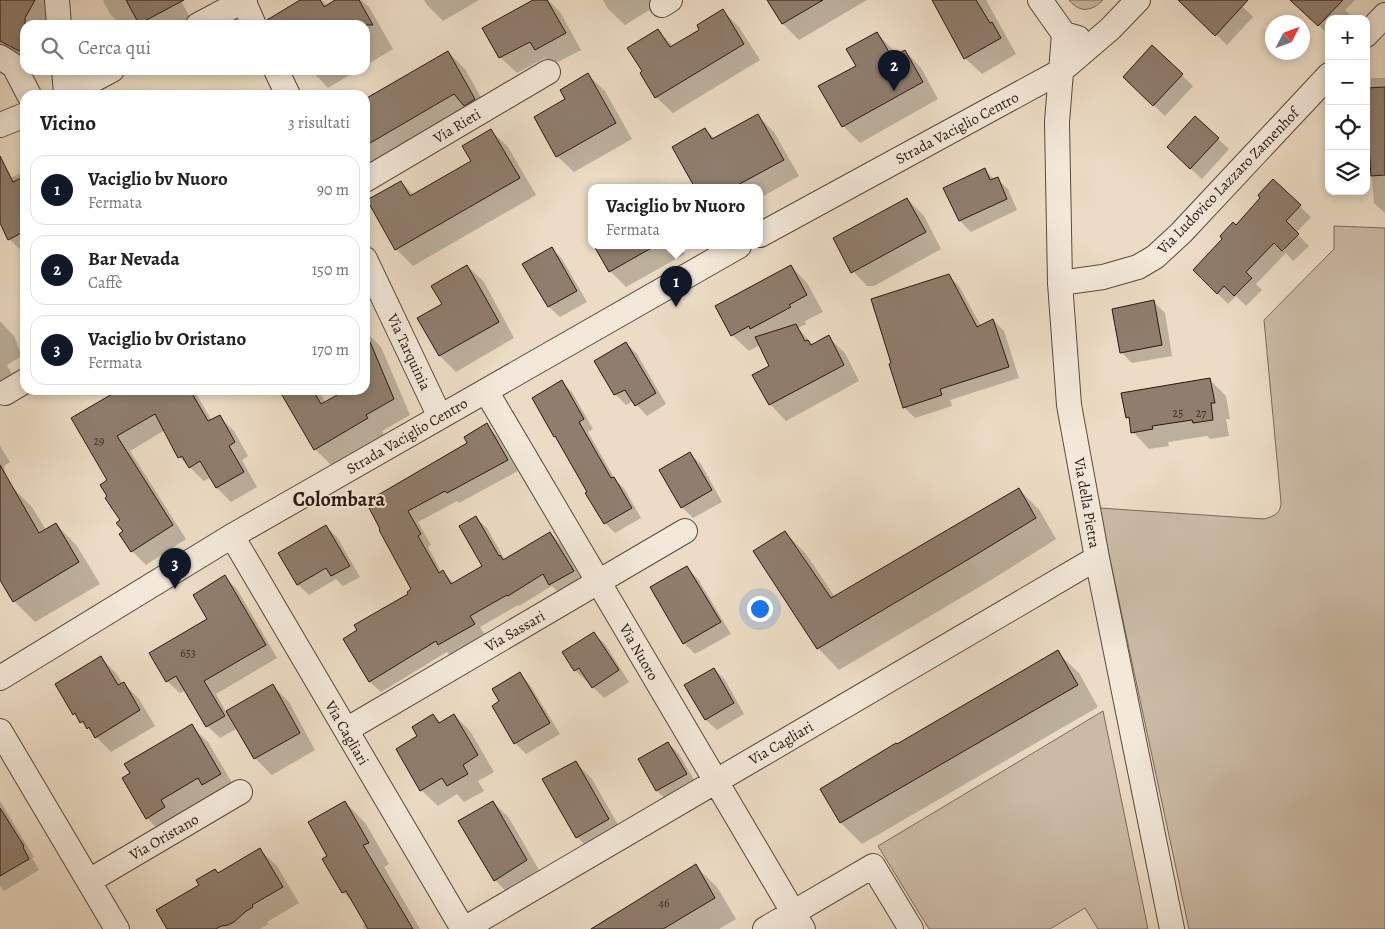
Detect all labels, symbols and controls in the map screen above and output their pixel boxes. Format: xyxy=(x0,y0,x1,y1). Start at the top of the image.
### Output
north arrow xyxy=(1265,15,1310,60)
map controls xyxy=(1325,15,1370,195)
button: + xyxy=(1325,15,1370,60)
search box xyxy=(20,20,370,75)
icon: search xyxy=(38,34,66,62)
text: Cerca qui xyxy=(78,35,151,61)
pin: 2 xyxy=(878,50,910,91)
button: − xyxy=(1325,60,1370,105)
street label: Strada Vaciglio Centro xyxy=(892,87,1022,169)
street label: Via Ludovico Lazzaro Zamenhof xyxy=(1152,102,1305,259)
street label: Via Rieti xyxy=(429,104,484,148)
button: locate xyxy=(1325,105,1370,150)
text: Vicino xyxy=(40,109,96,137)
text: 3 risultati xyxy=(288,112,350,134)
button: layers xyxy=(1325,150,1370,195)
text: Vaciglio bv Nuoro xyxy=(88,166,228,192)
text: 1 xyxy=(54,179,60,201)
text: 90 m xyxy=(317,179,349,201)
popup xyxy=(588,184,763,249)
text: Fermata xyxy=(88,192,142,214)
text: Vaciglio bv Nuoro xyxy=(606,193,745,219)
text: Fermata xyxy=(606,219,660,241)
text: Bar Nevada xyxy=(88,246,180,272)
text: 2 xyxy=(53,259,61,281)
text: 150 m xyxy=(312,259,349,281)
pin: 1 xyxy=(660,266,692,307)
text: Caffè xyxy=(88,272,122,294)
street label: Via Tarquinia xyxy=(382,310,435,394)
text: Vaciglio bv Oristano xyxy=(88,326,246,352)
text: 3 xyxy=(54,339,60,361)
text: 170 m xyxy=(312,339,349,361)
text: Fermata xyxy=(88,352,142,374)
street label: Strada Vaciglio Centro xyxy=(343,393,471,479)
house number: 25 xyxy=(1173,405,1183,421)
house number: 27 xyxy=(1196,405,1207,421)
house number: 29 xyxy=(93,433,105,449)
street label: Via della Pietra xyxy=(1069,455,1105,550)
district label: Colombara xyxy=(293,486,385,513)
pin: 3 xyxy=(159,548,191,589)
your location xyxy=(747,596,773,622)
street label: Via Sassari xyxy=(480,606,549,657)
street label: Via Nuoro xyxy=(614,619,663,684)
house number: 653 xyxy=(180,645,196,661)
street label: Via Cagliari xyxy=(320,696,374,769)
street label: Via Cagliari xyxy=(744,716,817,770)
street label: Via Oristano xyxy=(125,809,202,865)
house number: 46 xyxy=(659,895,670,911)

